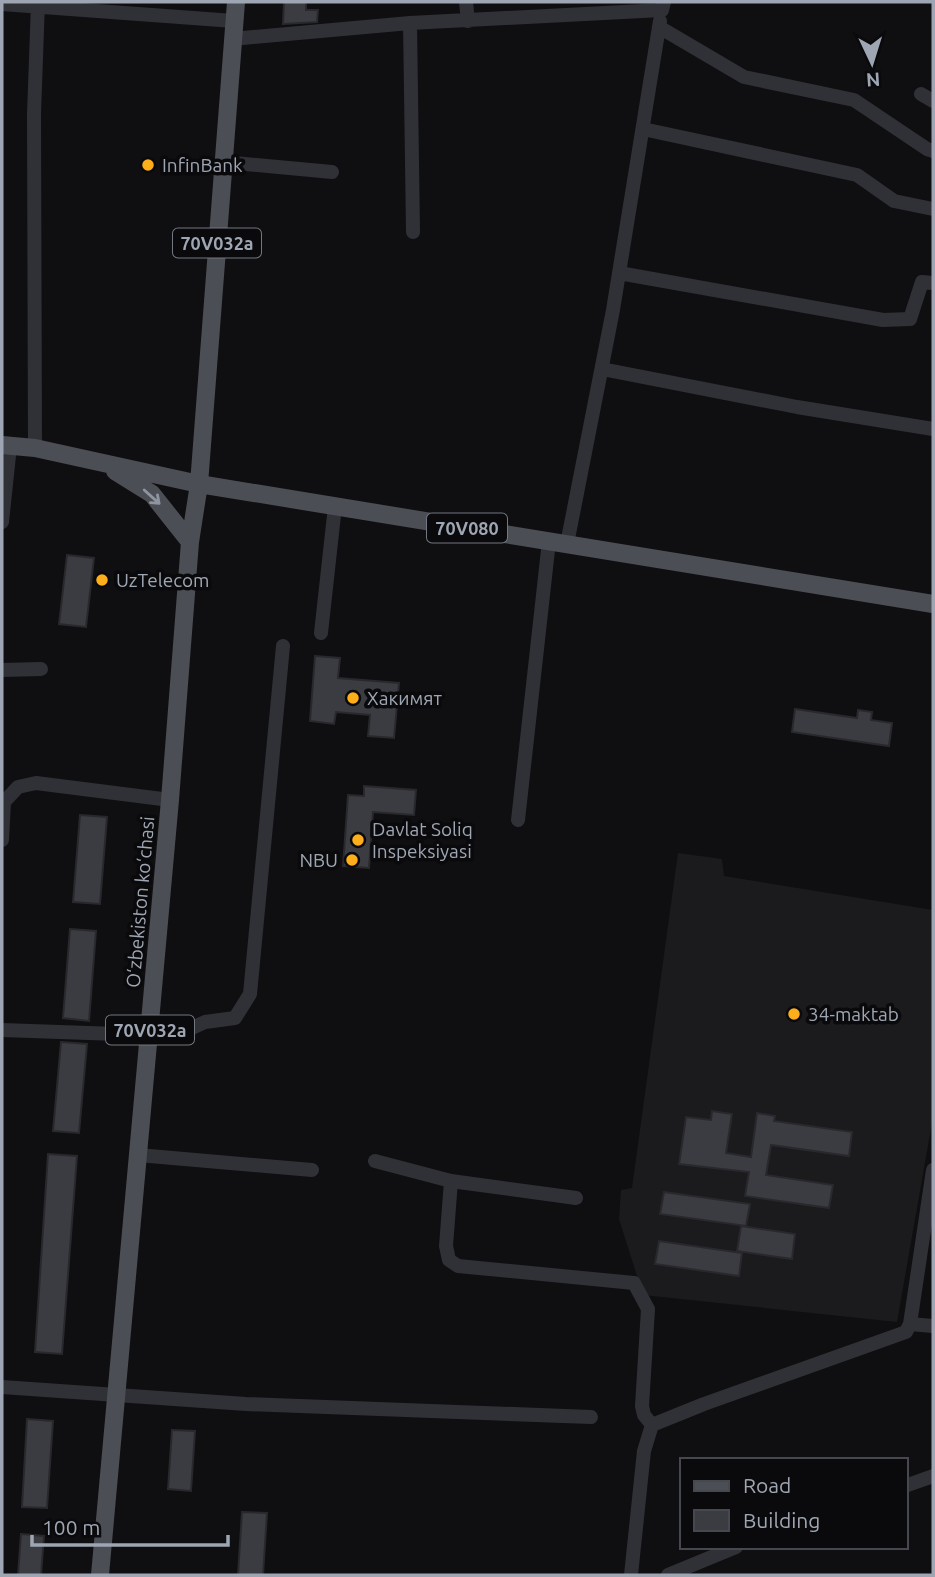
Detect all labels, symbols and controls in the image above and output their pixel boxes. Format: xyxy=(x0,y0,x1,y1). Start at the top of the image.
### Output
north arrow xyxy=(837,28,907,98)
text: N xyxy=(865,68,881,91)
place label: InfinBank xyxy=(162,154,243,176)
marker: InfinBank xyxy=(140,157,156,173)
road number: 70V032a xyxy=(173,229,261,258)
one-way arrow xyxy=(143,489,161,505)
road number: 70V080 xyxy=(427,514,507,542)
place label: UzTelecom xyxy=(116,569,210,591)
marker: UzTelecom xyxy=(94,572,110,588)
place label: Хакимят xyxy=(367,687,443,709)
marker: Хакимят xyxy=(345,690,361,706)
street label: O‘zbekiston ko‘chasi xyxy=(122,815,158,989)
place label: Davlat Soliq Inspeksiyasi xyxy=(372,818,473,862)
marker: Davlat Soliq Inspeksiyasi xyxy=(350,832,366,848)
place label: NBU xyxy=(299,849,338,871)
marker: NBU xyxy=(344,852,360,868)
place label: 34-maktab xyxy=(808,1003,899,1025)
marker: 34-maktab xyxy=(786,1006,802,1022)
road number: 70V032a xyxy=(106,1015,194,1044)
legend xyxy=(680,1458,907,1549)
text: Road xyxy=(743,1473,791,1497)
scale bar xyxy=(32,1504,228,1548)
text: Building xyxy=(743,1508,820,1532)
text: 100 m xyxy=(42,1515,100,1539)

